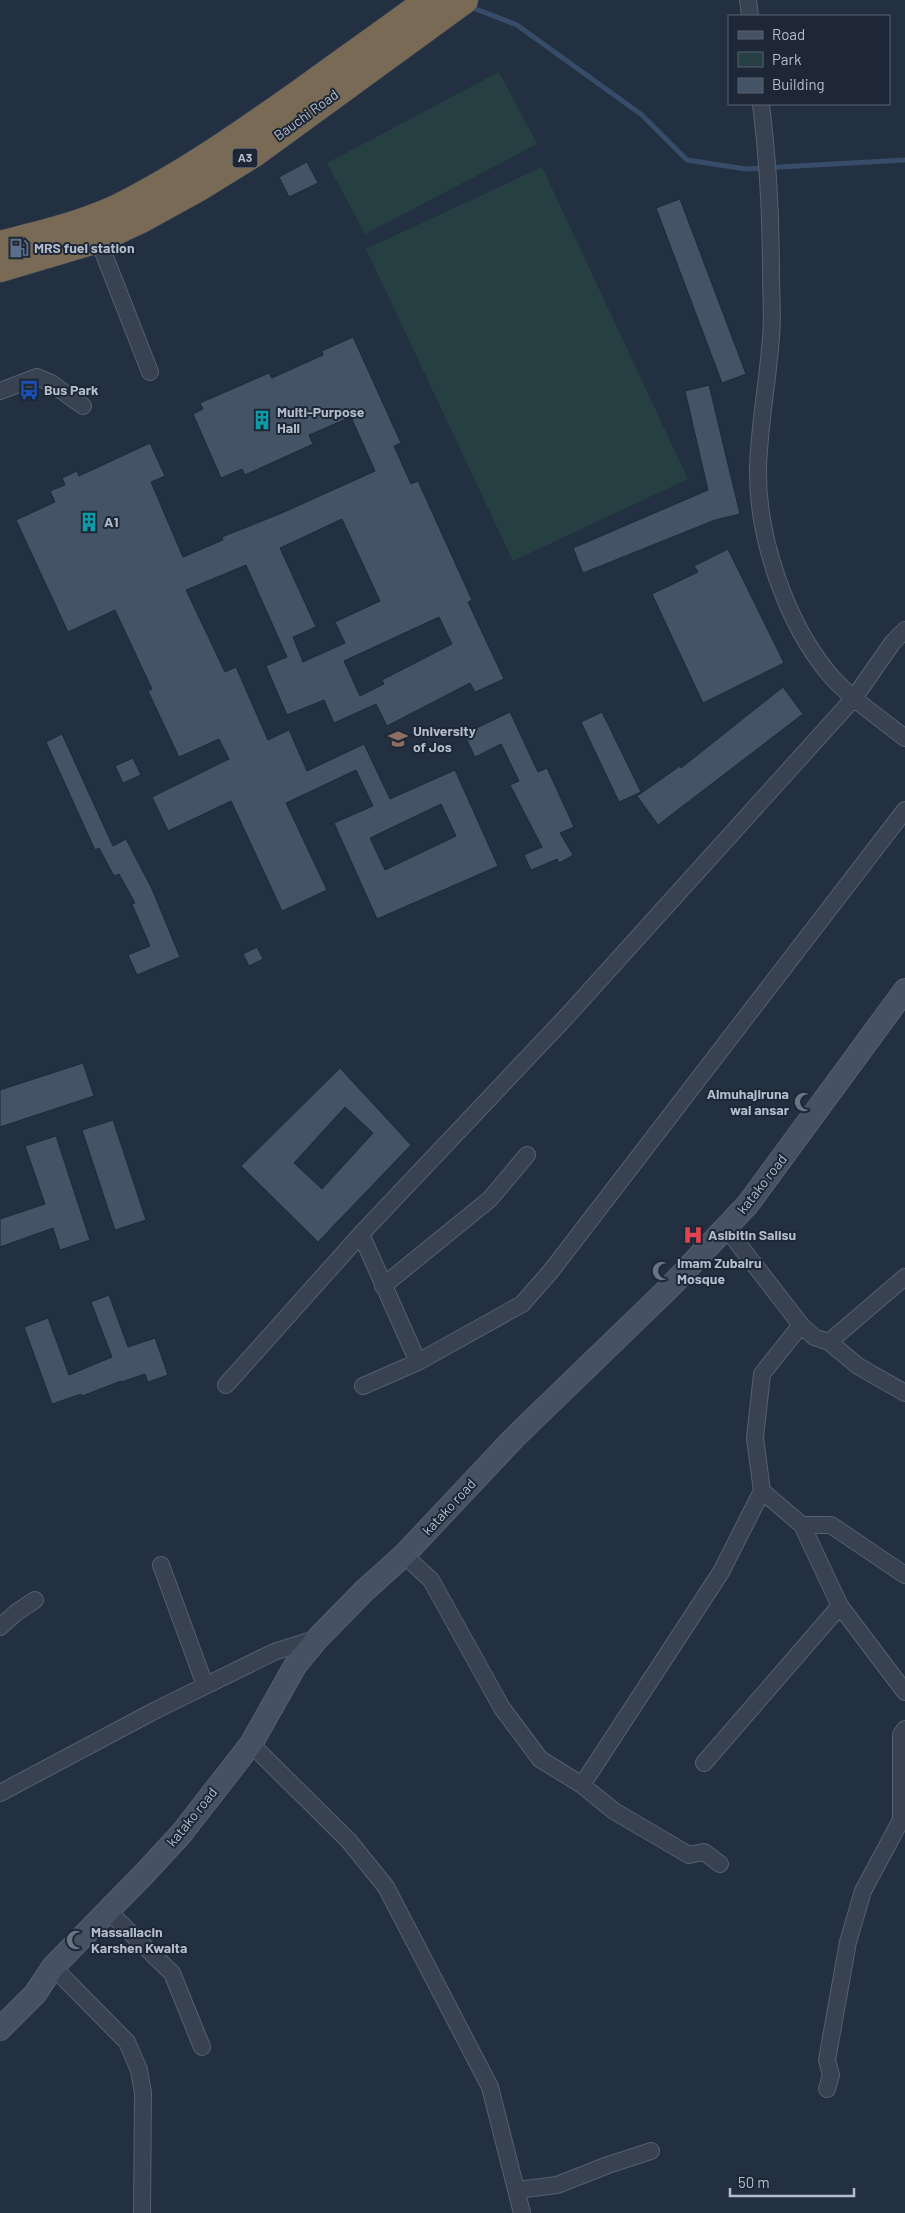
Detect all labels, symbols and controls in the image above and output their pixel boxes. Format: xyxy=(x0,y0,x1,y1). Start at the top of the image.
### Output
legend xyxy=(728,15,890,105)
text: Road xyxy=(772,25,805,43)
text: Park xyxy=(772,50,802,68)
text: Building xyxy=(772,75,825,93)
street label: Bauchi Road xyxy=(270,86,341,144)
road number: A3 xyxy=(232,148,258,168)
fuel station icon: MRS fuel station xyxy=(8,237,30,259)
place label: MRS fuel station xyxy=(34,239,135,256)
bus stop icon: Bus Park xyxy=(18,379,40,401)
place label: Bus Park xyxy=(44,381,99,398)
place label: Multi-Purpose Hall xyxy=(277,403,365,436)
building icon: Multi-Purpose Hall xyxy=(251,409,273,431)
building icon: A1 xyxy=(78,511,100,533)
place label: A1 xyxy=(104,513,118,530)
place label: University of Jos xyxy=(413,722,476,755)
school or university icon: University of Jos xyxy=(387,728,409,750)
place label: Almuhajiruna wal ansar xyxy=(707,1085,790,1118)
mosque icon: Almuhajiruna wal ansar xyxy=(793,1091,815,1113)
street label: katako road xyxy=(733,1151,790,1217)
hospital icon: Asibitin Salisu xyxy=(682,1224,704,1246)
place label: Asibitin Salisu xyxy=(708,1226,796,1243)
place label: Imam Zubairu Mosque xyxy=(677,1254,762,1287)
mosque icon: Imam Zubairu Mosque xyxy=(651,1260,673,1282)
street label: katako road xyxy=(418,1475,479,1538)
street label: katako road xyxy=(163,1784,221,1850)
place label: Massallacin Karshen Kwalta xyxy=(91,1923,187,1956)
mosque icon: Massallacin Karshen Kwalta xyxy=(65,1929,87,1951)
scale bar xyxy=(730,2166,854,2198)
text: 50 m xyxy=(738,2173,770,2191)

